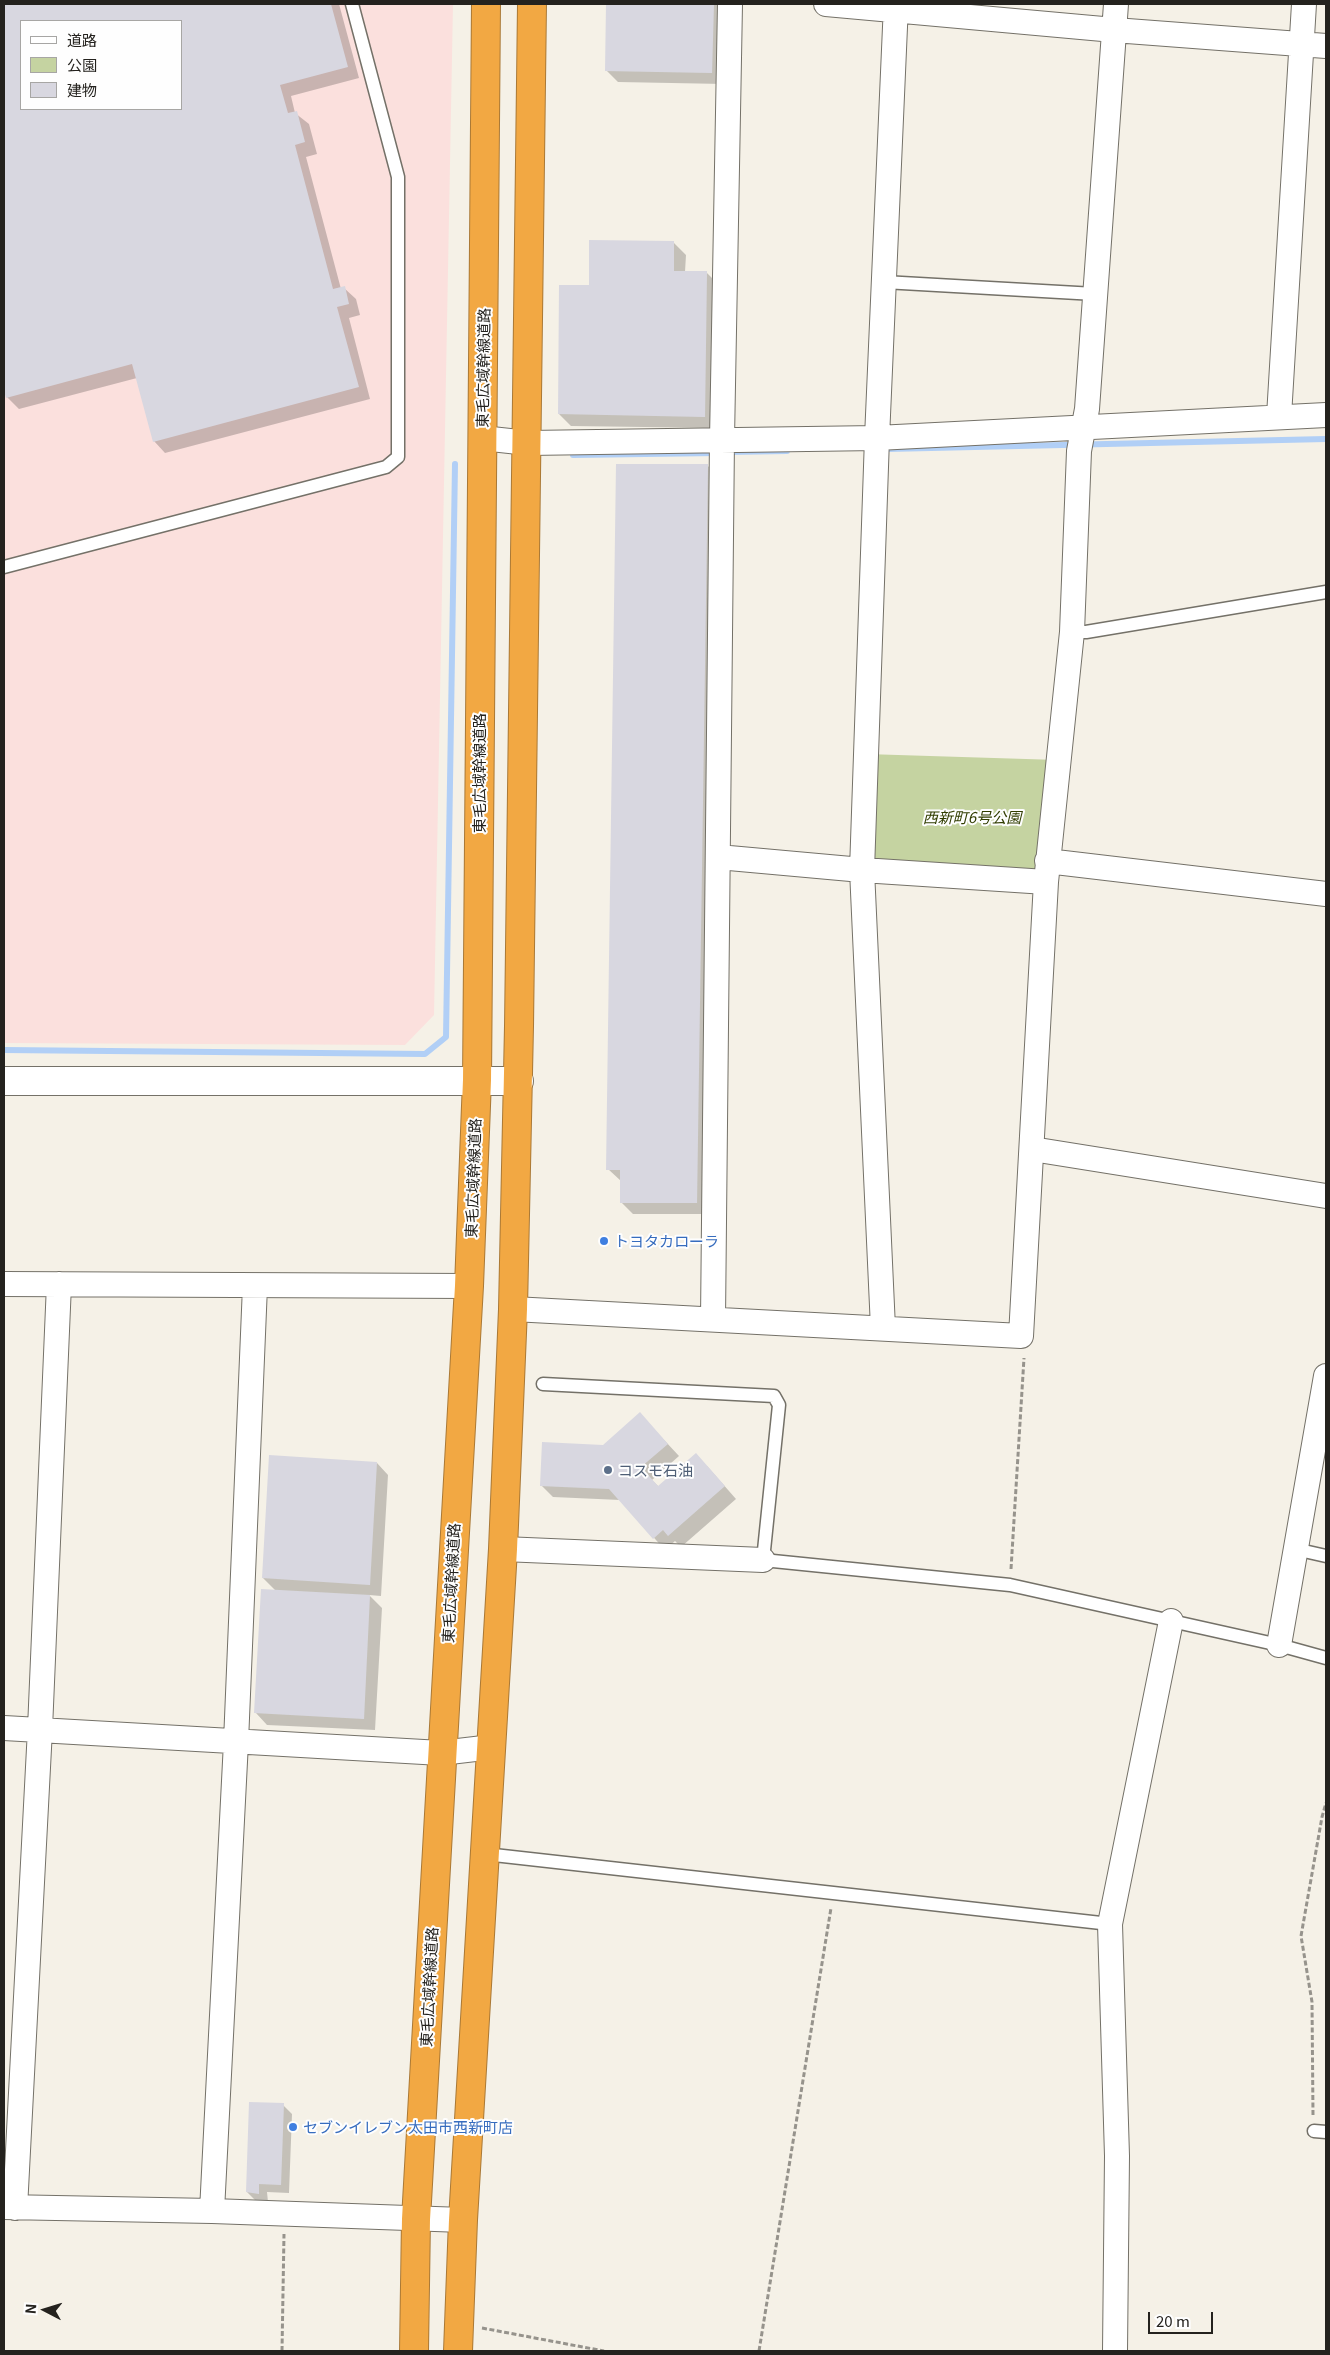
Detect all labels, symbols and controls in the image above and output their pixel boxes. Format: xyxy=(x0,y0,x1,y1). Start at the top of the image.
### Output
legend xyxy=(20,20,182,110)
text: 道路 xyxy=(67,29,97,50)
text: 公園 xyxy=(67,54,97,75)
text: 建物 xyxy=(67,79,97,100)
street label: 東毛広域幹線道路 xyxy=(473,308,493,428)
street label: 東毛広域幹線道路 xyxy=(470,713,488,833)
park label: 西新町6号公園 xyxy=(923,808,1021,826)
street label: 東毛広域幹線道路 xyxy=(462,1118,484,1238)
place label: トヨタカローラ xyxy=(614,1232,719,1250)
marker: トヨタカローラ xyxy=(598,1235,610,1247)
place label: コスモ石油 xyxy=(618,1461,693,1479)
marker: コスモ石油 xyxy=(602,1464,614,1476)
street label: 東毛広域幹線道路 xyxy=(439,1523,463,1643)
street label: 東毛広域幹線道路 xyxy=(417,1927,441,2047)
place label: セブンイレブン太田市西新町店 xyxy=(303,2118,513,2136)
marker: セブンイレブン太田市西新町店 xyxy=(287,2121,299,2133)
north arrow xyxy=(20,2285,70,2335)
scale bar xyxy=(1150,2302,1215,2334)
text: N xyxy=(20,2303,40,2315)
text: 20 m xyxy=(1156,2310,1190,2331)

